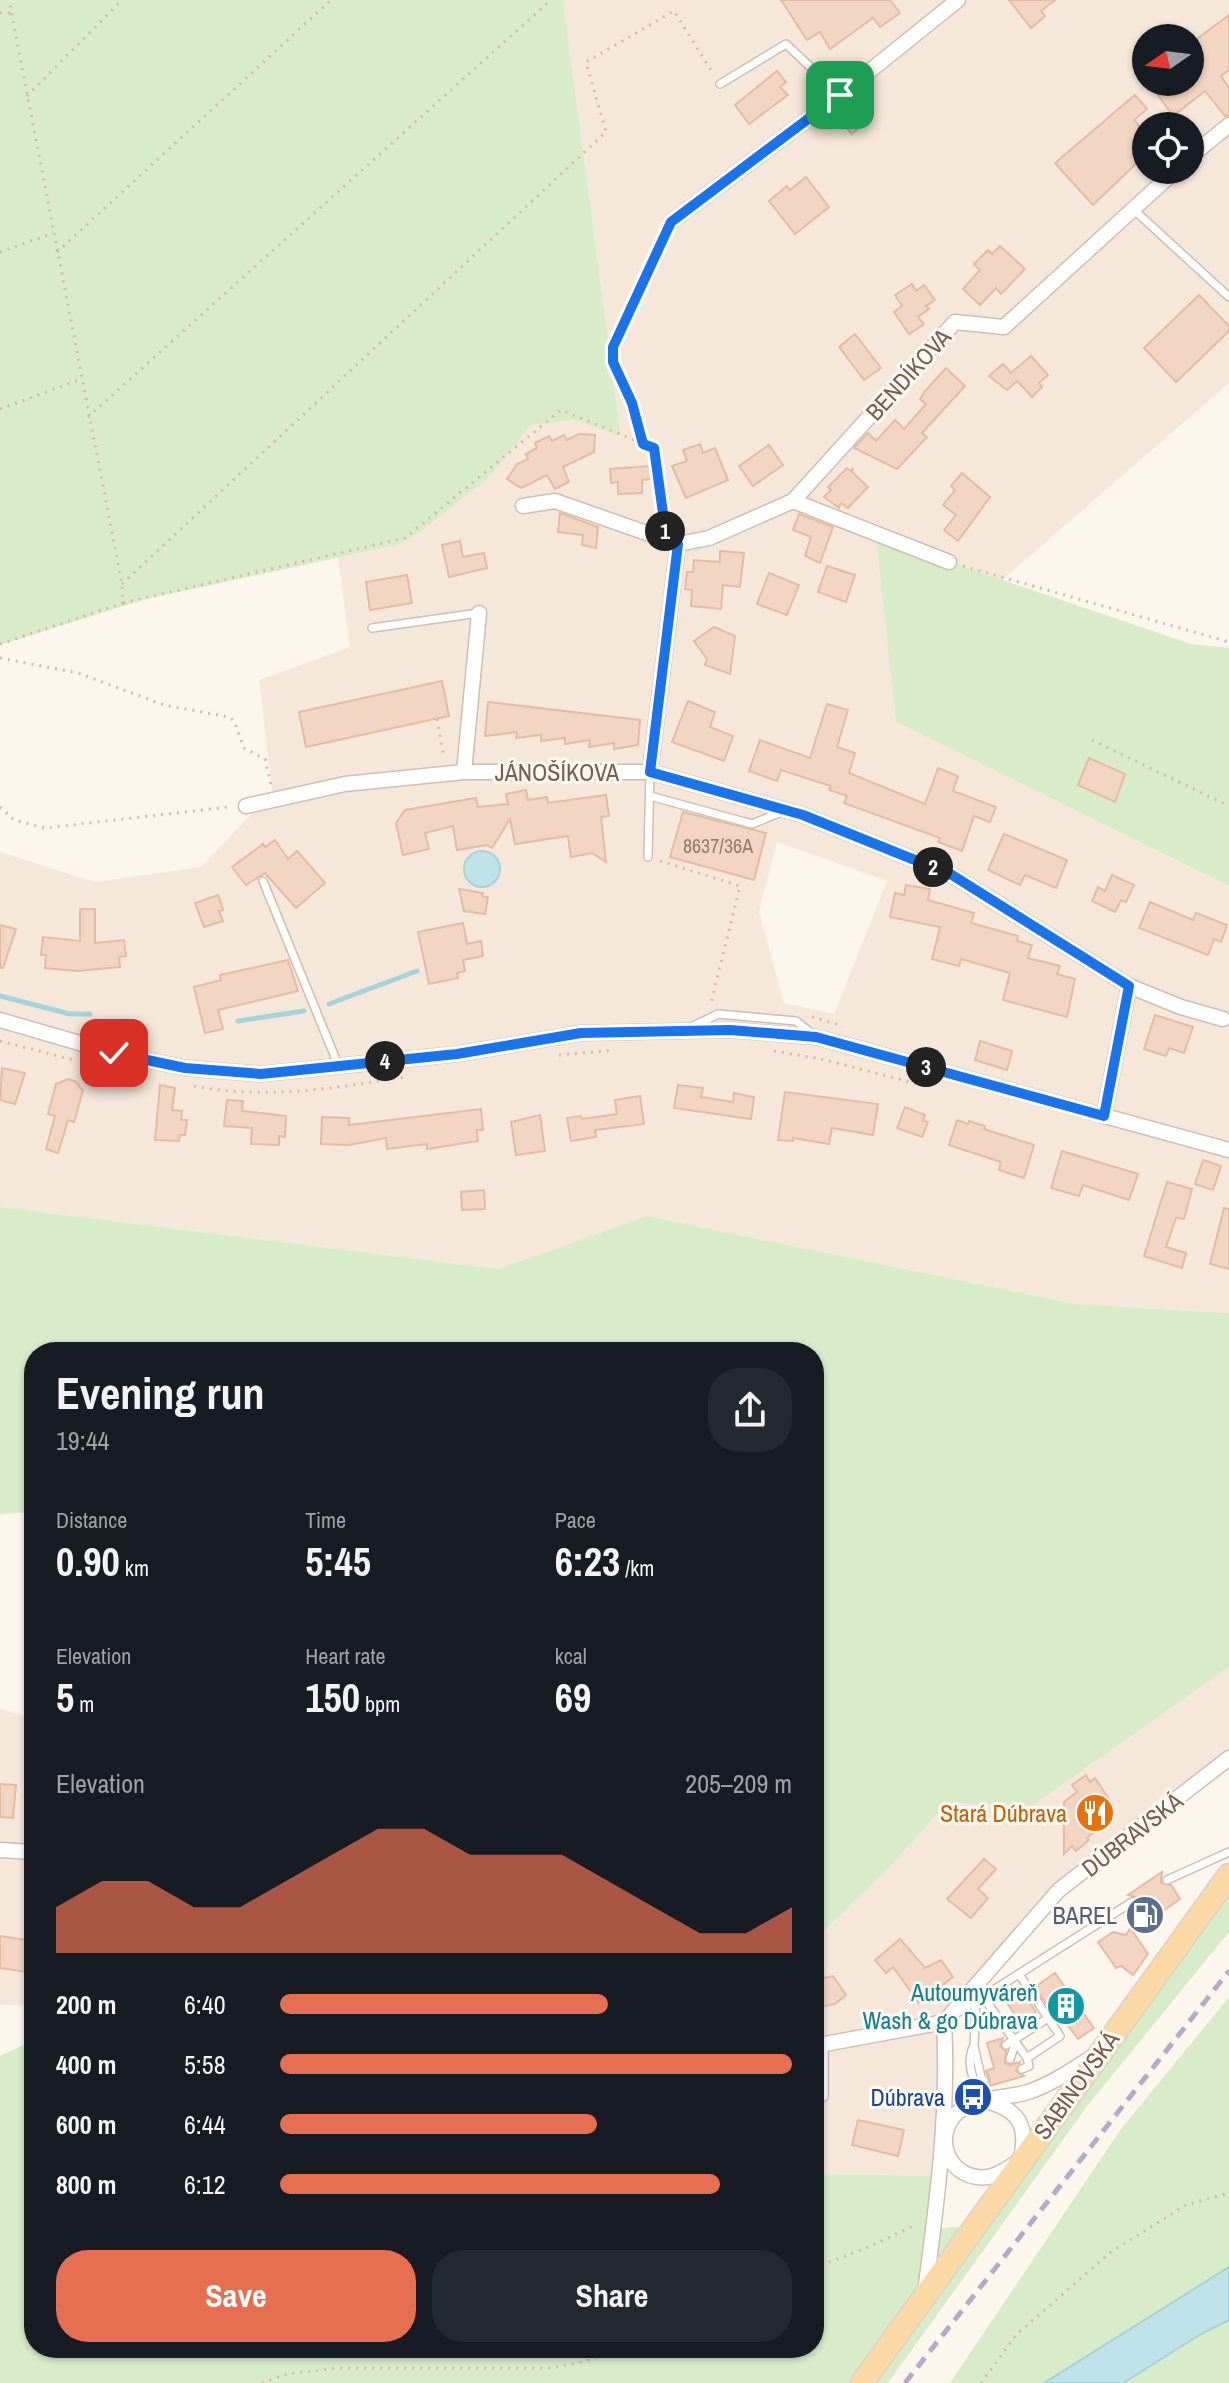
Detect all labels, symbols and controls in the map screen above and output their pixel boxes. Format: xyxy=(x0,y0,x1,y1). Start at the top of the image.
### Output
north arrow xyxy=(1132,24,1204,96)
map controls xyxy=(1132,24,1204,184)
pin xyxy=(806,61,874,129)
icon: arrive xyxy=(818,73,862,117)
button: locate xyxy=(1132,112,1204,184)
street label: BENDÍKOVA xyxy=(858,321,958,427)
pin: 1 xyxy=(645,511,685,551)
text: 1 xyxy=(660,516,670,546)
street label: JÁNOŠÍKOVA xyxy=(495,756,620,788)
house number: 8637/36A xyxy=(683,832,753,859)
pin: 2 xyxy=(913,847,953,887)
text: 2 xyxy=(928,852,938,882)
pin xyxy=(80,1019,148,1087)
icon: check xyxy=(92,1031,136,1075)
pin: 4 xyxy=(365,1041,405,1081)
text: 4 xyxy=(380,1046,390,1076)
pin: 3 xyxy=(906,1047,946,1087)
text: 3 xyxy=(921,1052,931,1082)
text: Evening run xyxy=(56,1363,265,1423)
button: share xyxy=(708,1368,792,1452)
text: 19:44 xyxy=(56,1423,109,1458)
text: Distance xyxy=(56,1505,127,1535)
text: Time xyxy=(305,1505,346,1535)
text: Pace xyxy=(555,1505,596,1535)
text: 0.90 xyxy=(56,1535,120,1588)
text: 5:45 xyxy=(305,1535,371,1588)
text: 6:23 xyxy=(555,1535,620,1588)
text: km xyxy=(120,1553,149,1583)
text: /km xyxy=(620,1553,654,1583)
text: Elevation xyxy=(56,1641,131,1671)
text: Heart rate xyxy=(305,1641,386,1671)
text: kcal xyxy=(555,1641,587,1671)
text: 5 xyxy=(56,1671,74,1724)
text: 150 xyxy=(305,1671,360,1724)
text: 69 xyxy=(555,1671,591,1724)
text: m xyxy=(74,1689,94,1719)
text: bpm xyxy=(360,1689,400,1719)
text: Elevation xyxy=(56,1766,145,1801)
text: 205–209 m xyxy=(685,1766,792,1801)
street label: DÚBRAVSKÁ xyxy=(1075,1784,1190,1884)
restaurant icon: Stará Dúbrava xyxy=(1074,1792,1116,1834)
place label: Stará Dúbrava xyxy=(940,1797,1067,1829)
fuel station icon: BAREL xyxy=(1124,1894,1166,1936)
place label: BAREL xyxy=(1052,1899,1117,1931)
place label: Autoumyváreň Wash & go Dúbrava xyxy=(863,1976,1038,2036)
building icon: Autoumyváreň Wash & go Dúbrava xyxy=(1045,1985,1087,2027)
text: 200 m xyxy=(56,1987,116,2022)
text: 6:40 xyxy=(184,1987,226,2022)
street label: SABINOVSKÁ xyxy=(1026,2024,1127,2146)
text: 400 m xyxy=(56,2047,116,2082)
text: 5:58 xyxy=(184,2047,226,2082)
bus stop icon: Dúbrava xyxy=(952,2076,994,2118)
place label: Dúbrava xyxy=(871,2081,945,2113)
text: 600 m xyxy=(56,2107,116,2142)
text: 6:44 xyxy=(184,2107,226,2142)
text: 800 m xyxy=(56,2167,116,2202)
text: 6:12 xyxy=(184,2167,226,2202)
button: Save xyxy=(56,2250,416,2342)
button: Share xyxy=(432,2250,792,2342)

